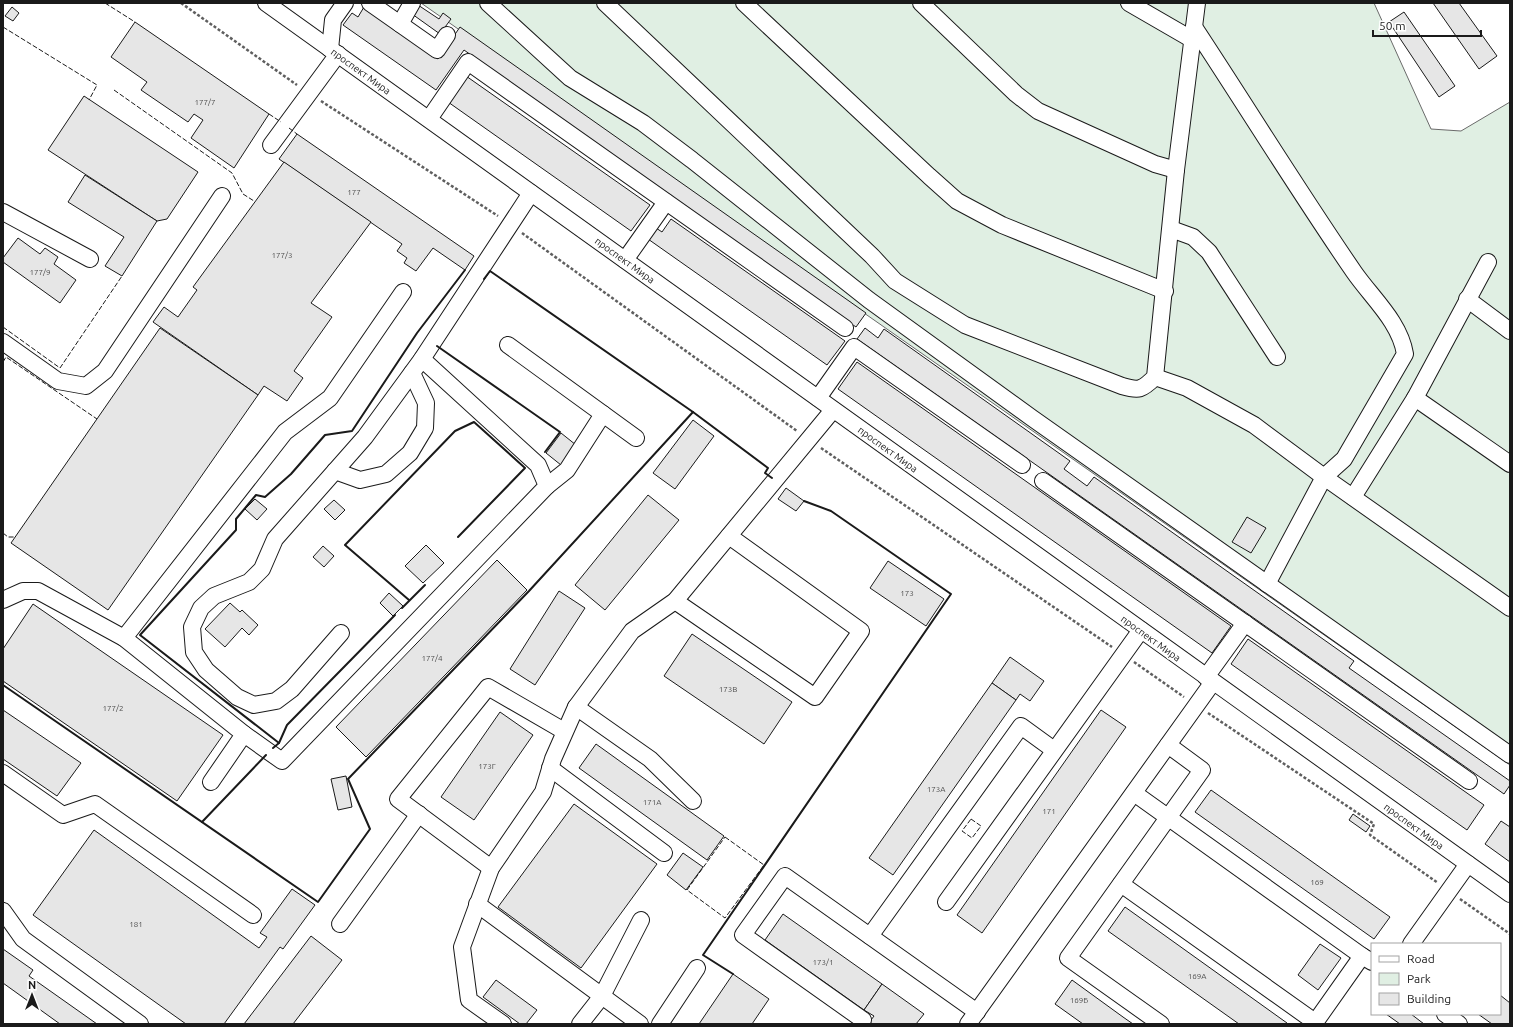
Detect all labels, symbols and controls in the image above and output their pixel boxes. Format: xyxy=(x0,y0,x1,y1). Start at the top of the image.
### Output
scale bar xyxy=(1373,12,1481,38)
text: 50 m xyxy=(1379,19,1406,32)
street label: проспект Мира xyxy=(329,46,393,97)
house number: 177/7 xyxy=(195,98,216,107)
house number: 177 xyxy=(347,188,361,197)
street label: проспект Мира xyxy=(593,235,657,286)
house number: 177/3 xyxy=(272,251,293,260)
house number: 177/9 xyxy=(30,268,51,277)
street label: проспект Мира xyxy=(856,424,920,475)
house number: 173 xyxy=(900,589,914,598)
street label: проспект Мира xyxy=(1119,613,1183,664)
house number: 177/4 xyxy=(422,654,443,663)
house number: 173В xyxy=(719,685,737,694)
house number: 177/2 xyxy=(103,704,124,713)
house number: 173Г xyxy=(478,762,496,771)
house number: 173А xyxy=(927,785,946,794)
house number: 171А xyxy=(643,798,662,807)
street label: проспект Мира xyxy=(1382,801,1446,852)
house number: 171 xyxy=(1042,807,1056,816)
house number: 169 xyxy=(1310,878,1324,887)
house number: 181 xyxy=(129,920,143,929)
legend xyxy=(1371,943,1501,1015)
text: Road xyxy=(1407,952,1435,965)
house number: 173/1 xyxy=(813,958,834,967)
house number: 169А xyxy=(1188,972,1207,981)
text: Park xyxy=(1407,972,1431,985)
north arrow xyxy=(12,975,52,1015)
text: N xyxy=(28,979,36,991)
text: Building xyxy=(1407,992,1451,1005)
house number: 169Б xyxy=(1070,996,1088,1005)

